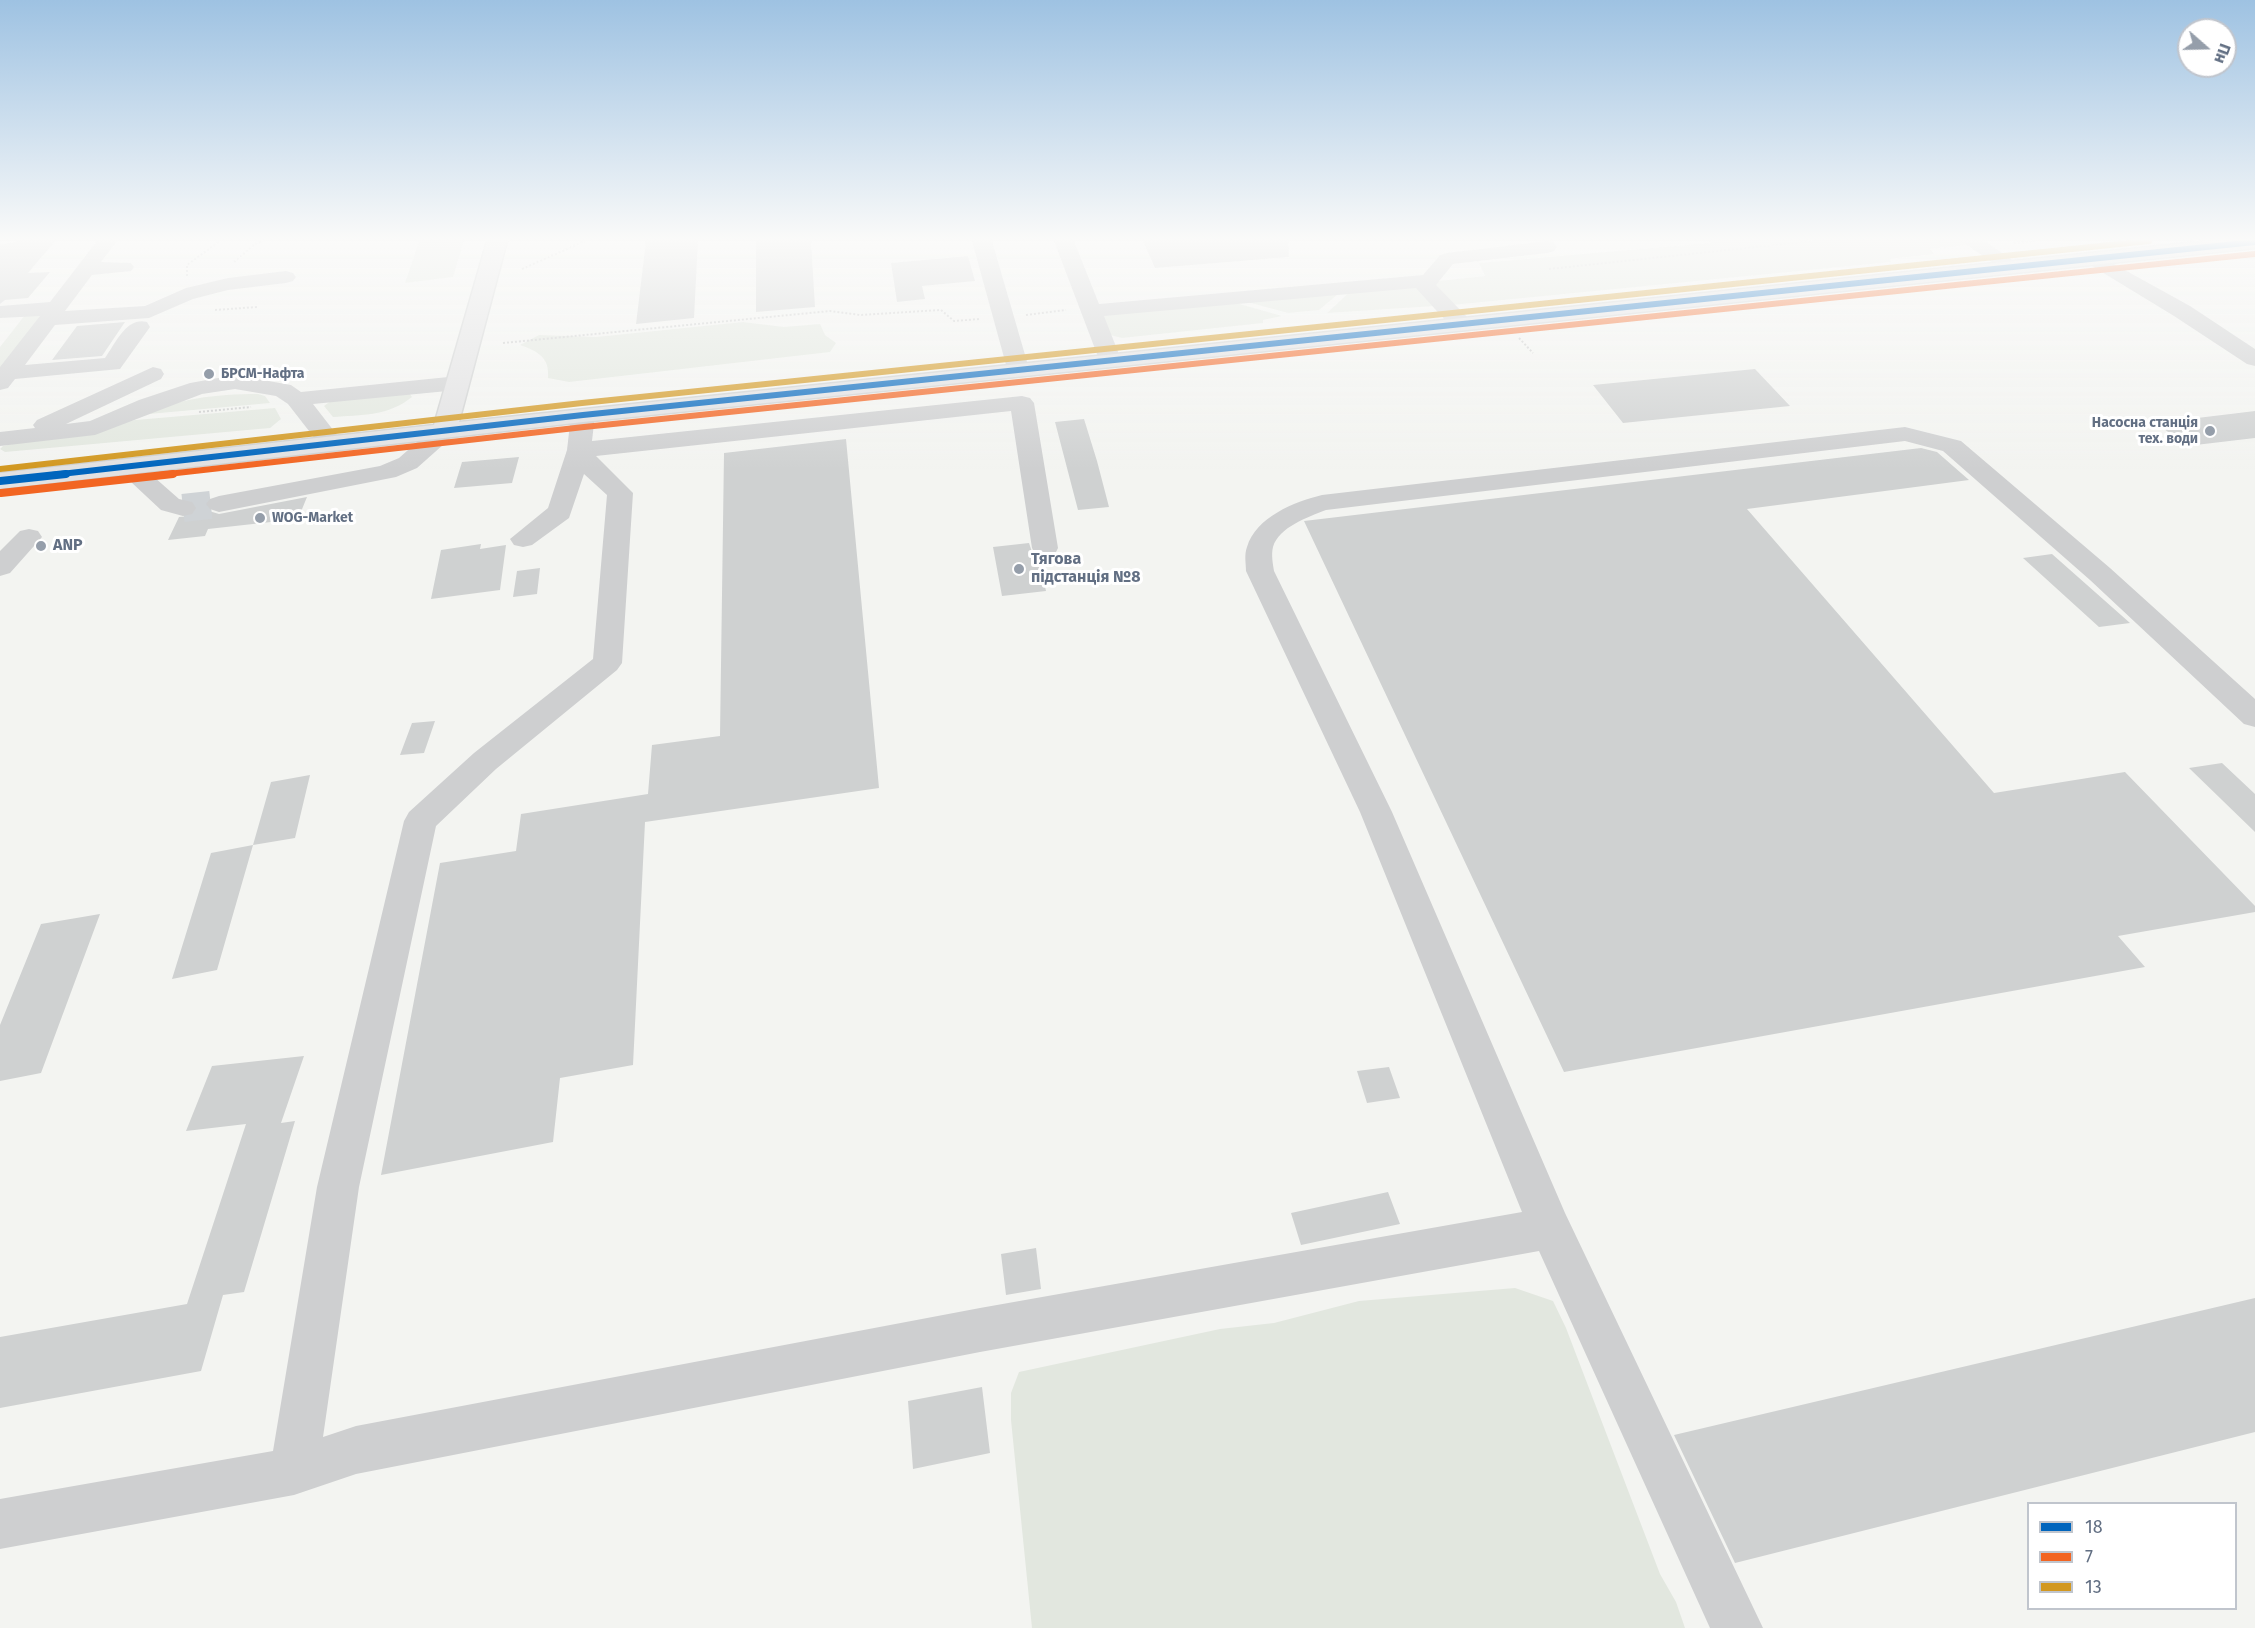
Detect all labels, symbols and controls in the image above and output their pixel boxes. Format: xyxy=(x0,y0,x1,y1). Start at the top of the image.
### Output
north arrow xyxy=(2177,18,2237,78)
text: Пн xyxy=(2210,41,2235,66)
place label: БРСМ-Нафта xyxy=(221,366,305,382)
marker: БРСМ-Нафта xyxy=(202,367,216,381)
place label: Насосна станція тех. води xyxy=(2092,415,2198,448)
marker: Насосна станція тех. води xyxy=(2203,424,2217,438)
place label: WOG-Market xyxy=(272,510,353,526)
marker: WOG-Market xyxy=(253,511,267,525)
place label: ANP xyxy=(53,536,83,556)
marker: ANP xyxy=(34,539,48,553)
place label: Тягова підстанція №8 xyxy=(1031,550,1141,588)
marker: Тягова підстанція №8 xyxy=(1012,562,1026,576)
legend xyxy=(2027,1502,2237,1610)
text: 18 xyxy=(2085,1516,2103,1538)
text: 7 xyxy=(2085,1546,2093,1568)
text: 13 xyxy=(2085,1576,2102,1598)

